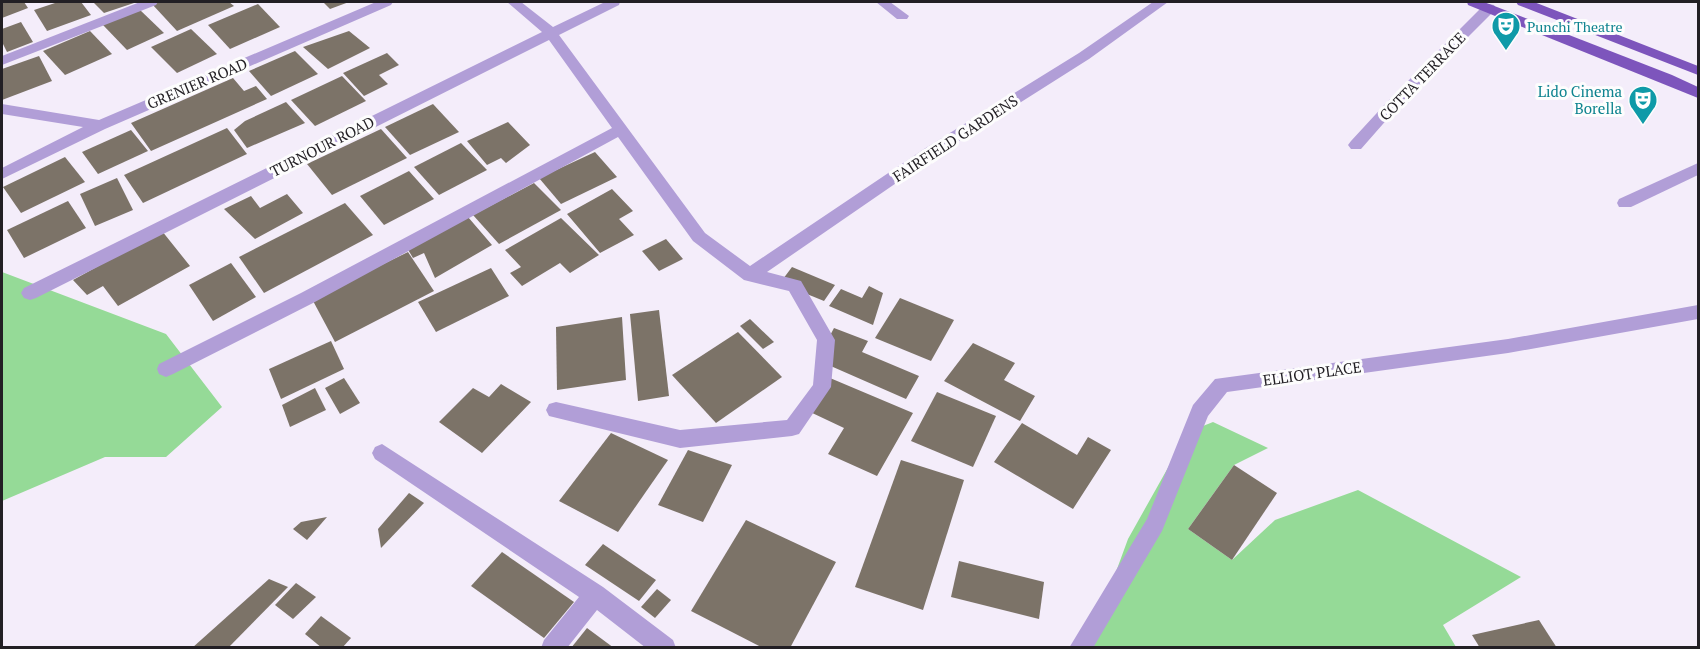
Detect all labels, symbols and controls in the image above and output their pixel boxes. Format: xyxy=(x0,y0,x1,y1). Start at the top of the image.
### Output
theatre icon: Punchi Theatre xyxy=(1490,10,1522,52)
place label: Punchi Theatre xyxy=(1527,17,1623,36)
street label: COTTA TERRACE xyxy=(1375,27,1469,125)
street label: GRENIER ROAD xyxy=(144,53,250,113)
place label: Lido Cinema Borella xyxy=(1538,81,1622,118)
theatre icon: Lido Cinema Borella xyxy=(1627,84,1659,126)
street label: FAIRFIELD GARDENS xyxy=(889,90,1021,186)
street label: TURNOUR ROAD xyxy=(266,111,378,181)
street label: ELLIOT PLACE xyxy=(1262,356,1362,390)

